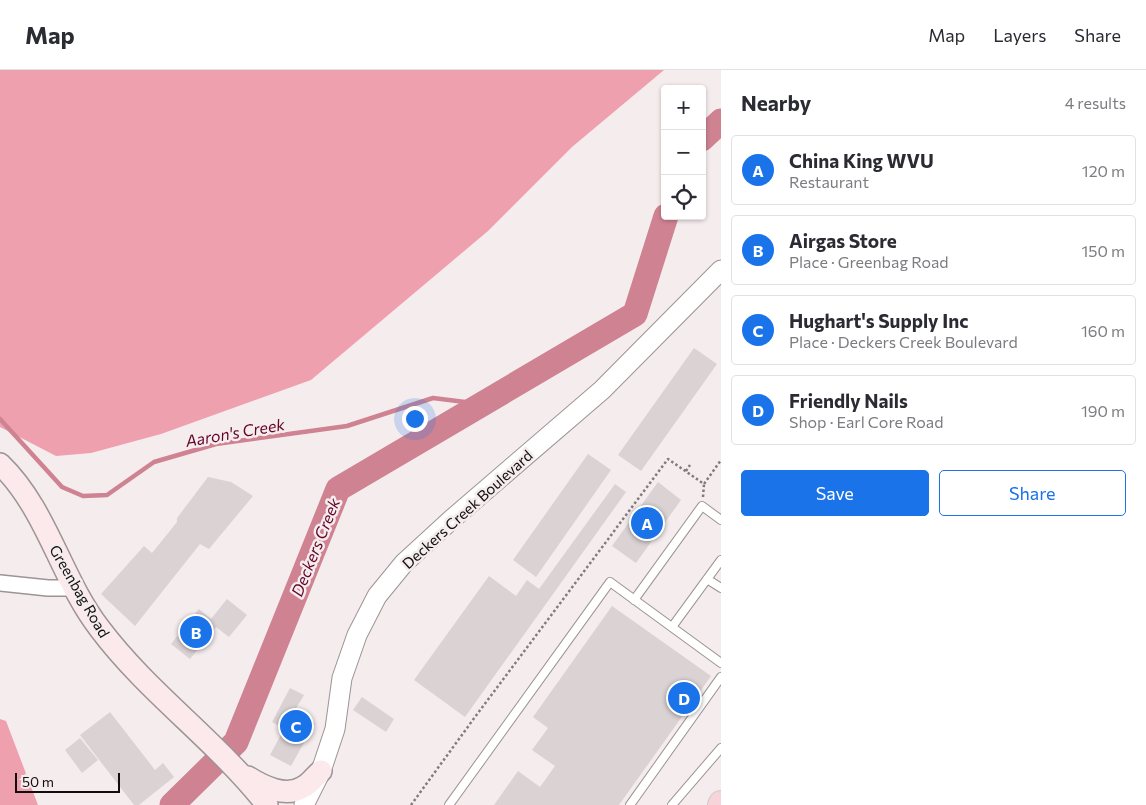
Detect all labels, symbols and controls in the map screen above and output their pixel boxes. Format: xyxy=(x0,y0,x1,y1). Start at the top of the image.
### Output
text: Map xyxy=(25,20,75,49)
text: Map xyxy=(928,24,965,46)
text: Layers xyxy=(993,24,1046,46)
text: Share xyxy=(1074,24,1121,46)
map controls xyxy=(661,85,706,220)
button: + xyxy=(661,85,706,130)
text: Nearby xyxy=(741,90,811,115)
text: 4 results xyxy=(1065,93,1126,112)
button: − xyxy=(661,130,706,175)
text: China King WVU xyxy=(789,149,934,172)
text: A xyxy=(752,161,764,180)
text: 120 m xyxy=(1082,161,1125,180)
text: Restaurant xyxy=(789,172,869,191)
button: locate xyxy=(661,175,706,220)
text: Airgas Store xyxy=(789,229,897,252)
text: B xyxy=(753,241,763,260)
text: 150 m xyxy=(1082,241,1125,260)
text: Place · Greenbag Road xyxy=(789,252,949,271)
text: Hughart's Supply Inc xyxy=(789,309,968,332)
text: C xyxy=(753,321,763,340)
text: 160 m xyxy=(1081,321,1125,340)
text: Place · Deckers Creek Boulevard xyxy=(789,332,1018,351)
text: Friendly Nails xyxy=(789,389,908,412)
text: D xyxy=(752,401,764,420)
text: 190 m xyxy=(1081,401,1125,420)
your location xyxy=(402,406,428,432)
text: Shop · Earl Core Road xyxy=(789,412,943,431)
water label: Aaron's Creek xyxy=(183,414,286,450)
street label: Deckers Creek Boulevard xyxy=(398,446,536,572)
button: Save xyxy=(741,470,929,516)
button: Share xyxy=(939,470,1126,516)
water label: Deckers Creek xyxy=(287,495,343,599)
pin: A xyxy=(631,504,663,542)
street label: Greenbag Road xyxy=(46,542,114,640)
pin: B xyxy=(180,613,212,651)
pin: D xyxy=(668,679,700,717)
pin: C xyxy=(280,707,312,745)
scale bar xyxy=(15,770,120,793)
text: 50 m xyxy=(22,773,54,790)

